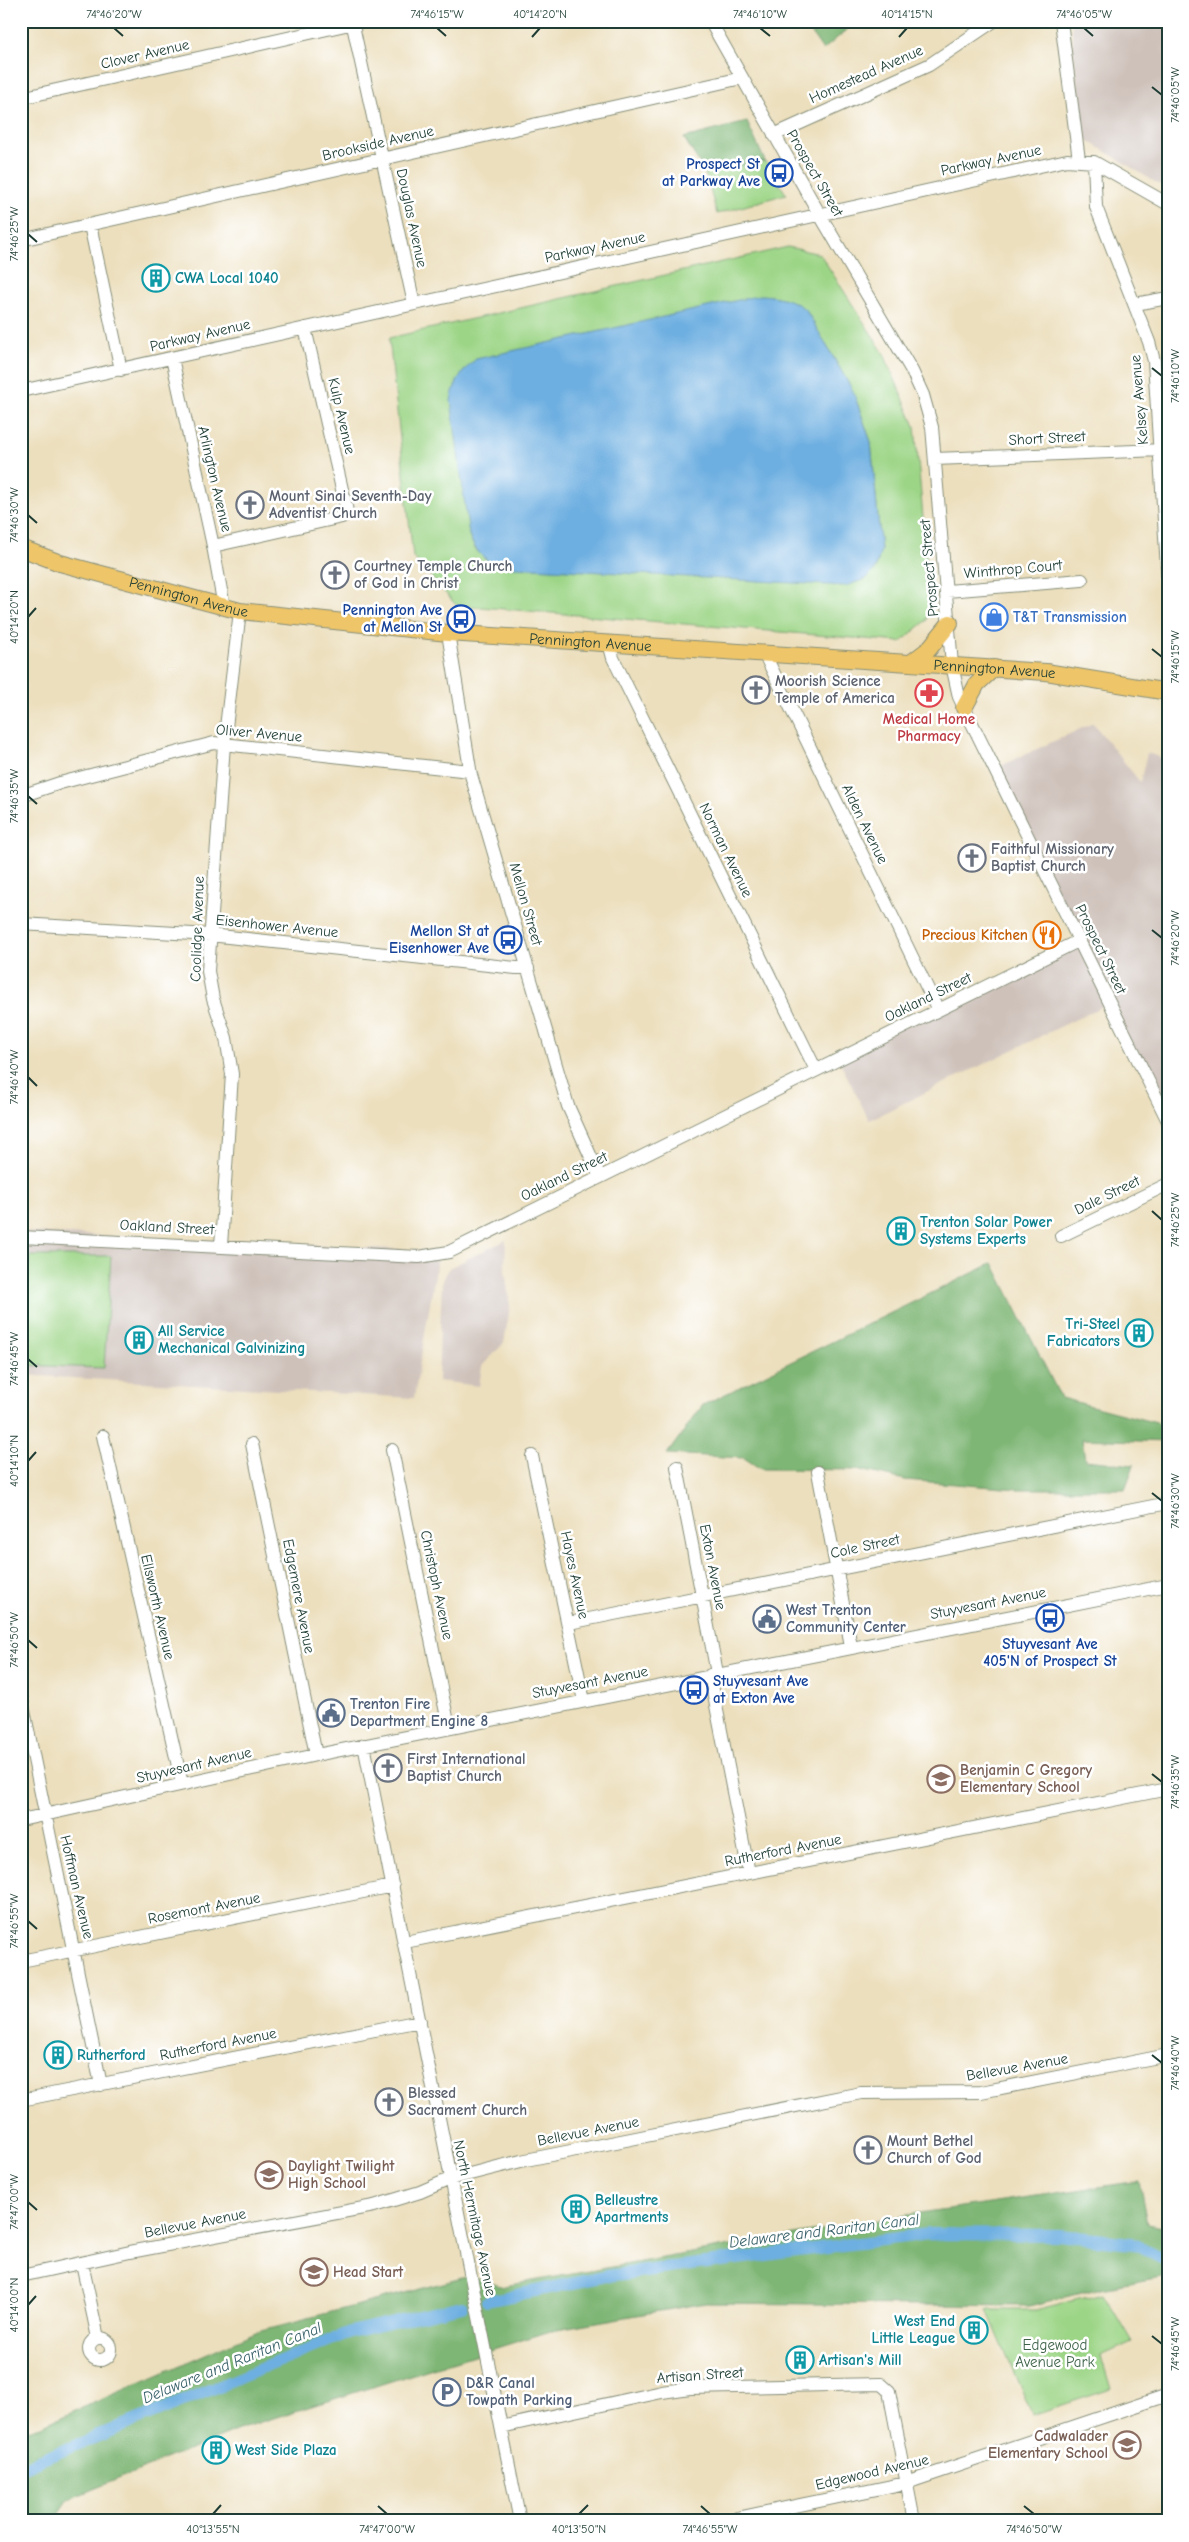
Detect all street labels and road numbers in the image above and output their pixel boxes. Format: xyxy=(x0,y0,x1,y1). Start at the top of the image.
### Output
street label: Clover Avenue xyxy=(99,35,192,73)
street label: Homestead Avenue xyxy=(806,41,926,107)
street label: Brookside Avenue xyxy=(320,121,436,165)
street label: Prospect Street xyxy=(783,126,848,220)
street label: Parkway Avenue xyxy=(939,140,1043,179)
street label: Douglas Avenue xyxy=(393,167,431,270)
street label: Parkway Avenue xyxy=(543,227,647,266)
street label: Parkway Avenue xyxy=(148,315,252,355)
street label: Kelsey Avenue xyxy=(1126,354,1152,446)
street label: Kulp Avenue xyxy=(324,376,360,456)
street label: Arlington Avenue xyxy=(194,424,236,534)
street label: Short Street xyxy=(1008,427,1087,449)
street label: Prospect Street xyxy=(916,518,942,617)
street label: Winthrop Court xyxy=(963,556,1064,582)
street label: Pennington Avenue xyxy=(127,573,249,621)
street label: Pennington Avenue xyxy=(529,629,653,655)
street label: Pennington Avenue xyxy=(933,656,1057,683)
street label: Oliver Avenue xyxy=(215,720,303,746)
street label: Alden Avenue xyxy=(838,781,892,867)
street label: Norman Avenue xyxy=(695,800,757,901)
street label: Mellon Street xyxy=(506,860,547,948)
street label: Coolidge Avenue xyxy=(186,875,208,982)
street label: Prospect Street xyxy=(1071,901,1131,998)
street label: Eisenhower Avenue xyxy=(215,911,340,941)
street label: Oakland Street xyxy=(882,968,975,1026)
street label: Oakland Street xyxy=(518,1147,611,1205)
street label: Dale Street xyxy=(1071,1171,1143,1219)
street label: Oakland Street xyxy=(119,1216,215,1238)
street label: Exton Avenue xyxy=(696,1523,730,1612)
street label: Christoph Avenue xyxy=(417,1529,457,1642)
street label: Hayes Avenue xyxy=(557,1529,593,1621)
street label: Cole Street xyxy=(829,1530,902,1562)
street label: Edgemere Avenue xyxy=(279,1537,319,1655)
street label: Ellsworth Avenue xyxy=(137,1553,179,1662)
street label: Stuyvesant Avenue xyxy=(929,1583,1048,1623)
street label: Stuyvesant Avenue xyxy=(531,1662,650,1702)
street label: Stuyvesant Avenue xyxy=(135,1743,254,1787)
street label: Rutherford Avenue xyxy=(723,1830,843,1870)
street label: Hoffman Avenue xyxy=(56,1833,98,1941)
street label: Rosemont Avenue xyxy=(146,1888,262,1928)
street label: Rutherford Avenue xyxy=(158,2024,278,2064)
street label: Bellevue Avenue xyxy=(965,2049,1070,2085)
street label: Bellevue Avenue xyxy=(536,2112,641,2150)
street label: North Hermitage Avenue xyxy=(450,2138,500,2298)
street label: Bellevue Avenue xyxy=(143,2204,248,2242)
street label: Artisan Street xyxy=(656,2363,745,2387)
street label: Edgewood Avenue xyxy=(814,2450,931,2494)

